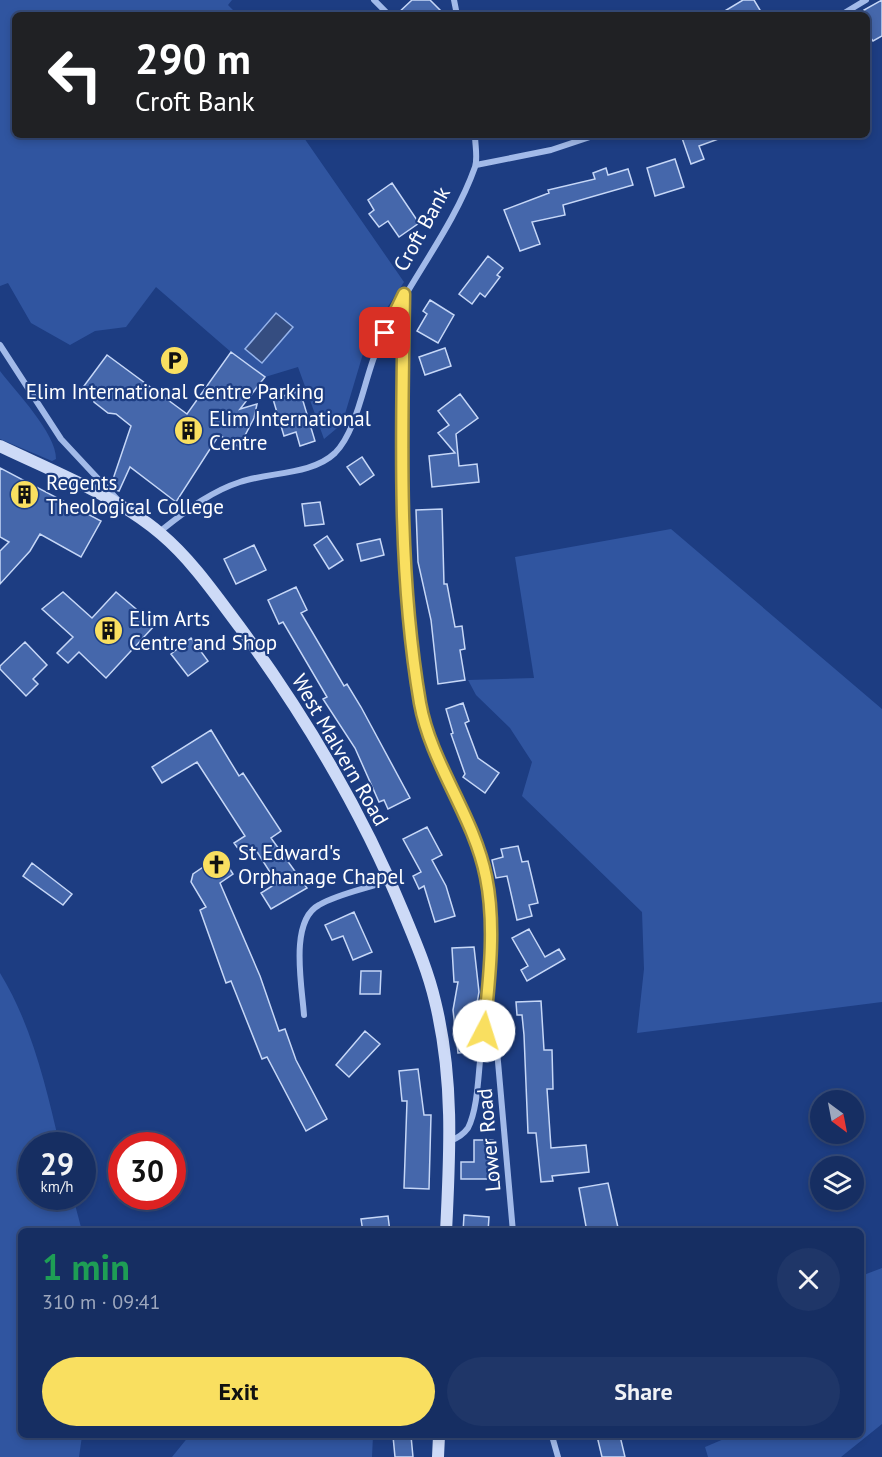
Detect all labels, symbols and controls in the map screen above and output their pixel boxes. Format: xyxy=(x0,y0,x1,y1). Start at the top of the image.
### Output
text: 290 m xyxy=(135,31,251,86)
icon: left xyxy=(36,36,114,114)
text: Croft Bank xyxy=(135,84,255,118)
street label: Croft Bank xyxy=(387,182,456,276)
pin xyxy=(359,307,410,358)
icon: arrive xyxy=(368,316,401,349)
parking icon: Elim International Centre Parking xyxy=(159,345,191,377)
place label: Elim International Centre Parking xyxy=(26,378,324,405)
place label: Elim International Centre xyxy=(209,405,371,456)
building icon: Elim International Centre xyxy=(172,415,204,447)
place label: Regents Theological College xyxy=(46,469,224,520)
building icon: Regents Theological College xyxy=(9,479,41,511)
place label: Elim Arts Centre and Shop xyxy=(129,605,277,656)
building icon: Elim Arts Centre and Shop xyxy=(92,615,124,647)
street label: West Malvern Road xyxy=(286,669,395,831)
place label: St Edward's Orphanage Chapel xyxy=(238,839,404,890)
church icon: St Edward's Orphanage Chapel xyxy=(201,849,233,881)
position arrow xyxy=(452,999,516,1063)
street label: Lower Road xyxy=(471,1087,506,1193)
north arrow xyxy=(810,1090,864,1144)
map controls xyxy=(810,1090,864,1210)
speed limit sign: 30 xyxy=(108,1132,186,1210)
text: 29 xyxy=(40,1144,74,1183)
button: layers xyxy=(810,1156,864,1210)
text: km/h xyxy=(41,1177,73,1196)
text: 1 min xyxy=(42,1243,130,1290)
button: close xyxy=(777,1248,840,1311)
text: 310 m · 09:41 xyxy=(42,1289,160,1315)
button: Exit xyxy=(42,1357,435,1426)
button: Share xyxy=(447,1357,840,1426)

